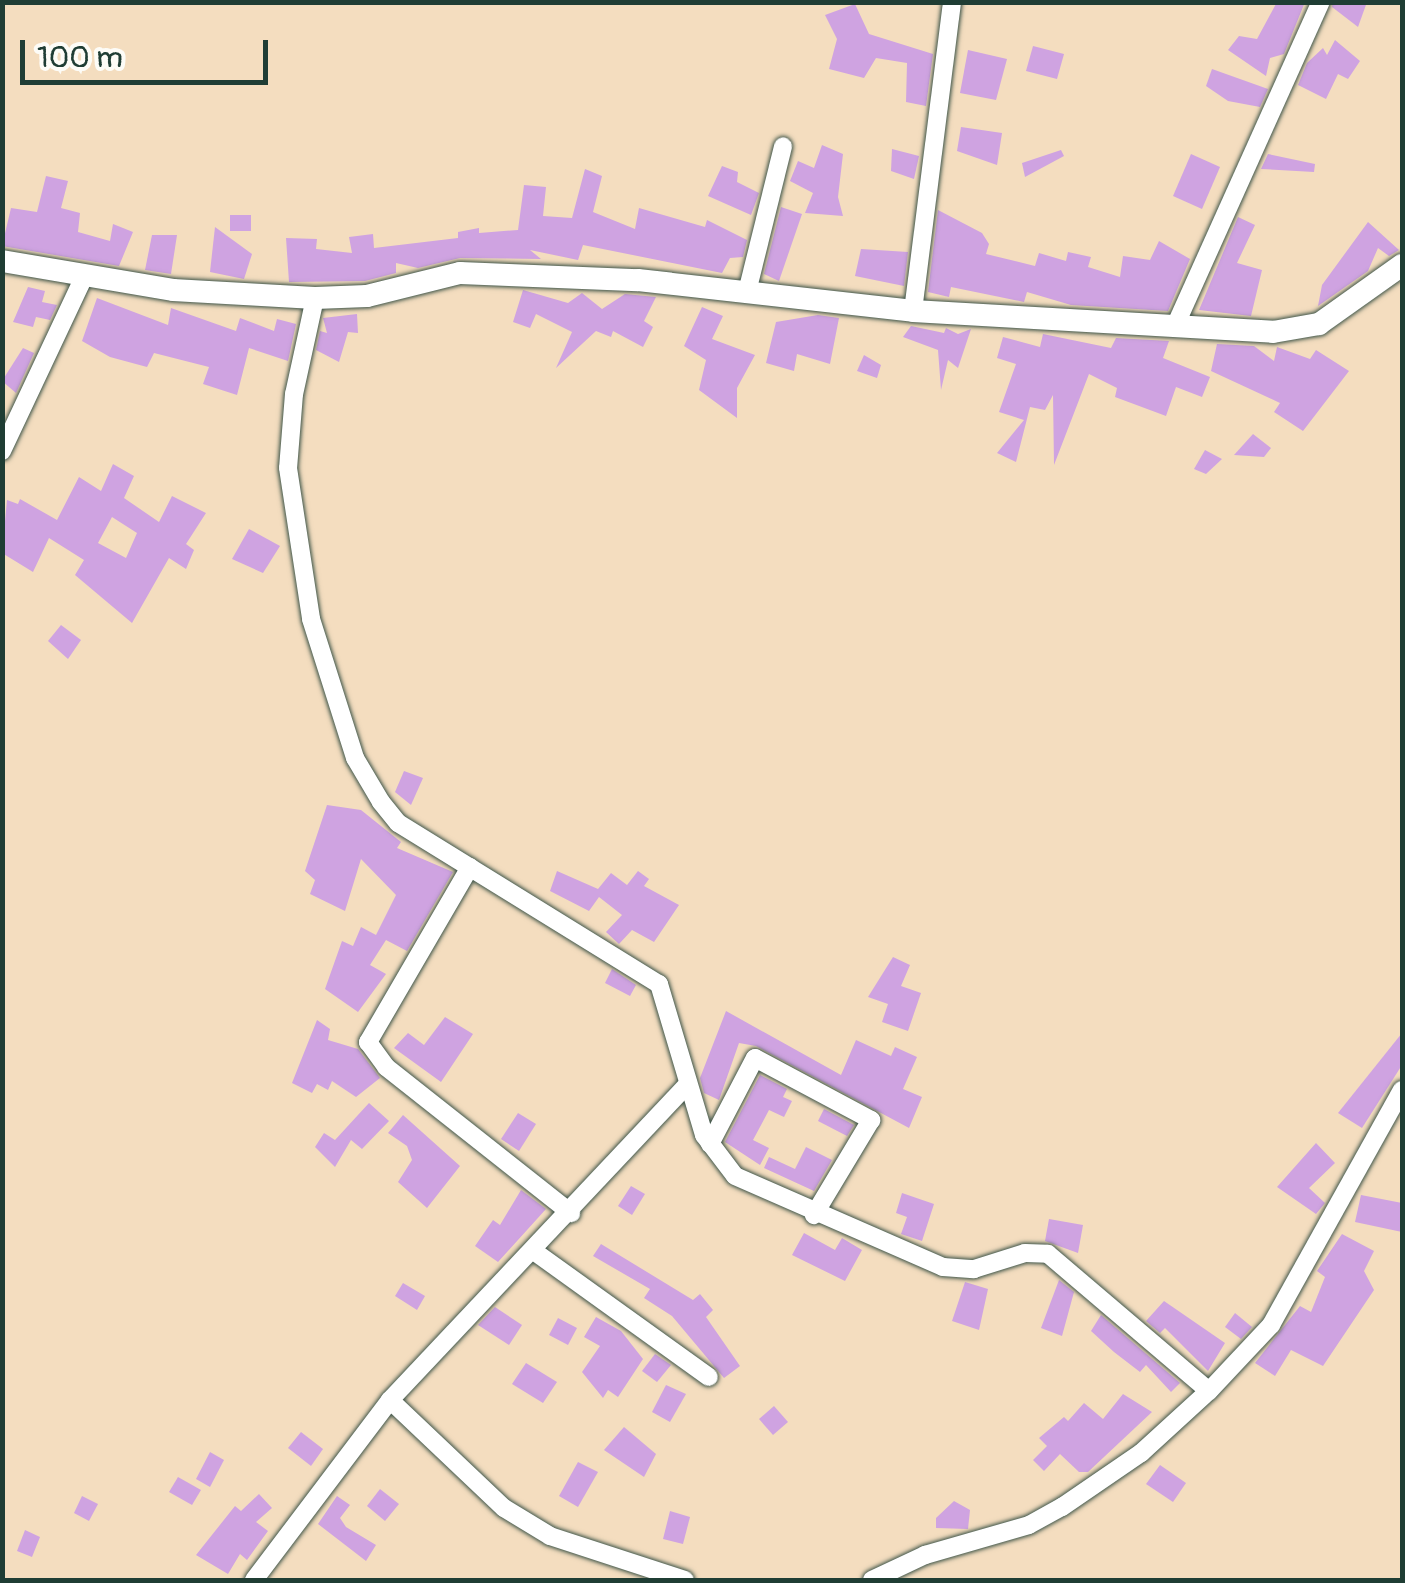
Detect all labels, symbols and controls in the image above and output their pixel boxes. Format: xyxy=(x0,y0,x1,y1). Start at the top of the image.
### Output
scale bar xyxy=(25,20,272,82)
text: 100 m xyxy=(37,39,123,76)

